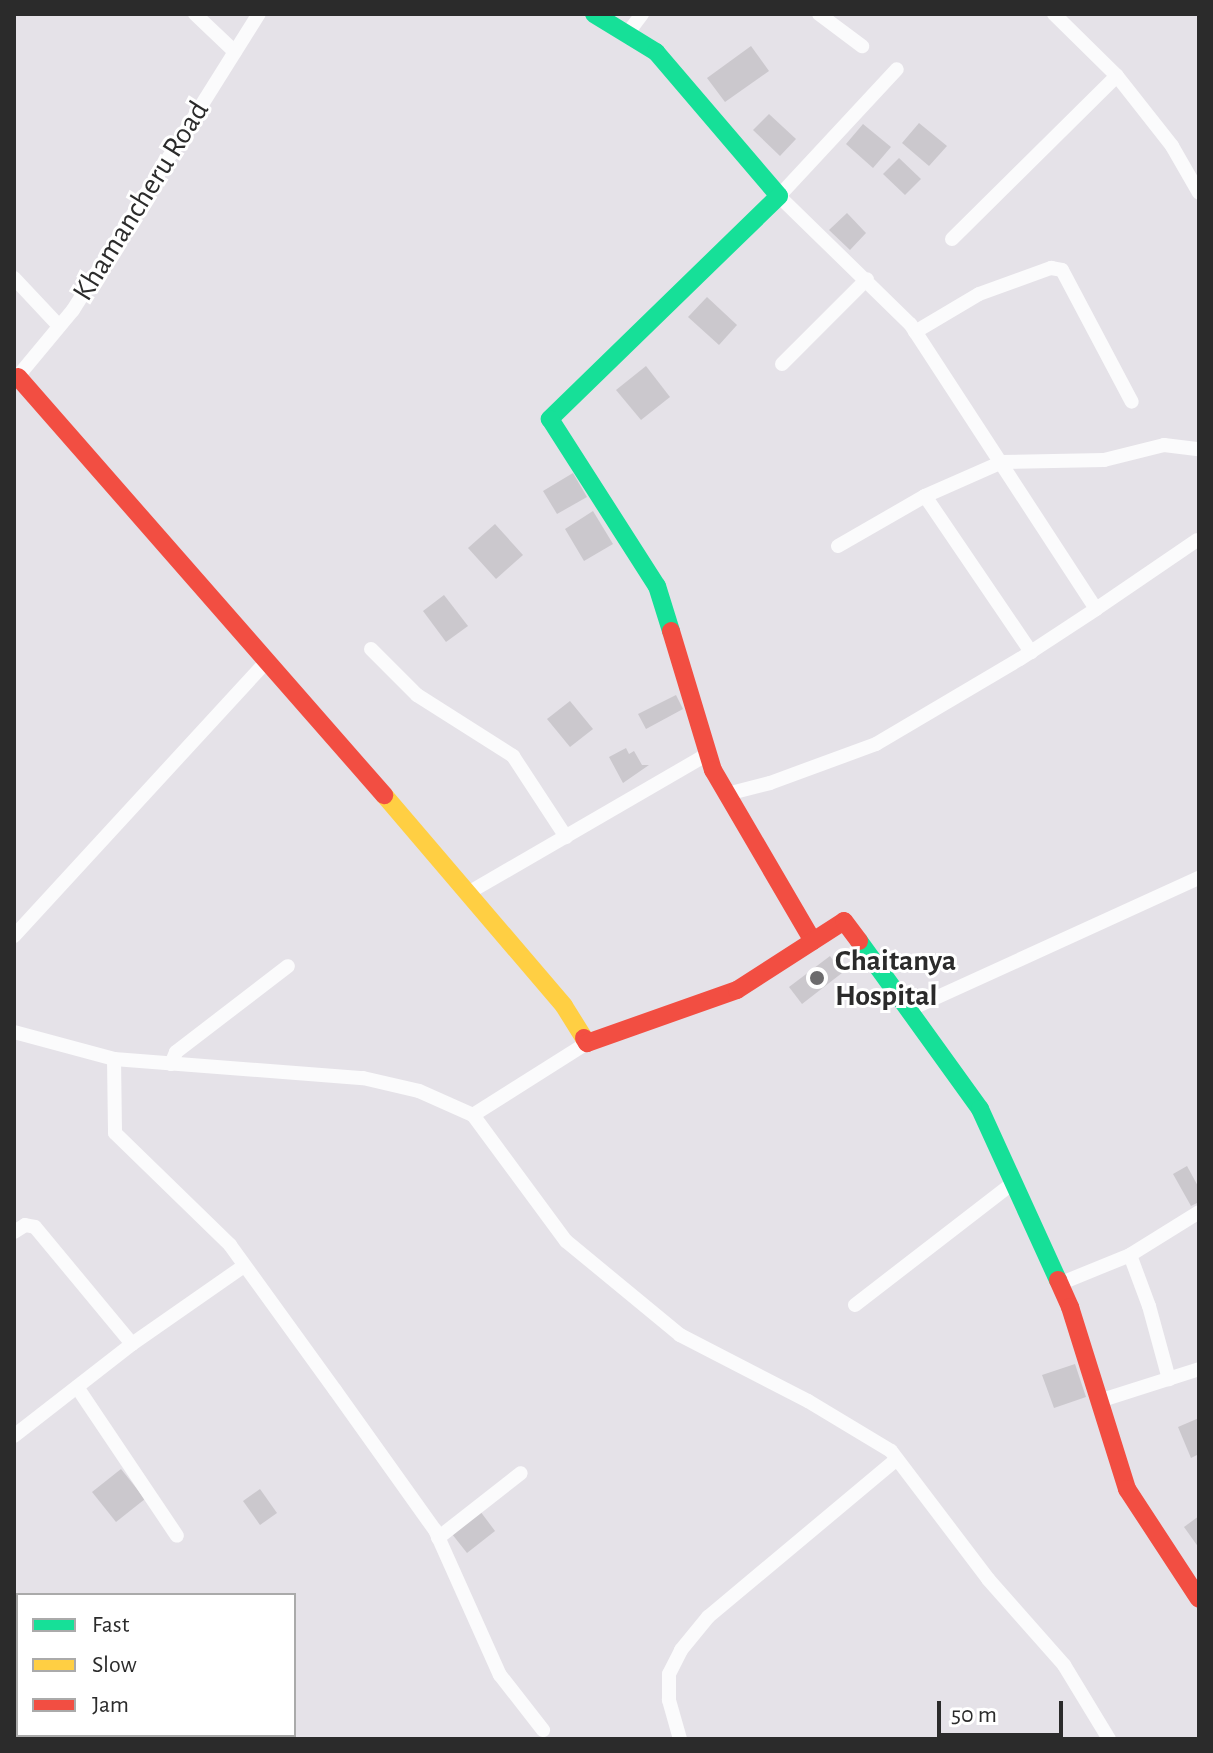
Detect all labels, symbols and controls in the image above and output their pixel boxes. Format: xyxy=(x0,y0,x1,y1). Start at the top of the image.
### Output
street label: Khamancheru Road xyxy=(65,94,217,308)
place label: Chaitanya Hospital xyxy=(835,943,956,1014)
marker: Chaitanya Hospital xyxy=(806,967,828,989)
legend xyxy=(16,1593,296,1737)
text: Fast xyxy=(92,1613,129,1637)
text: Slow xyxy=(92,1653,137,1677)
scale bar xyxy=(941,1685,1067,1735)
text: Jam xyxy=(92,1693,129,1717)
text: 50 m xyxy=(951,1703,997,1727)

